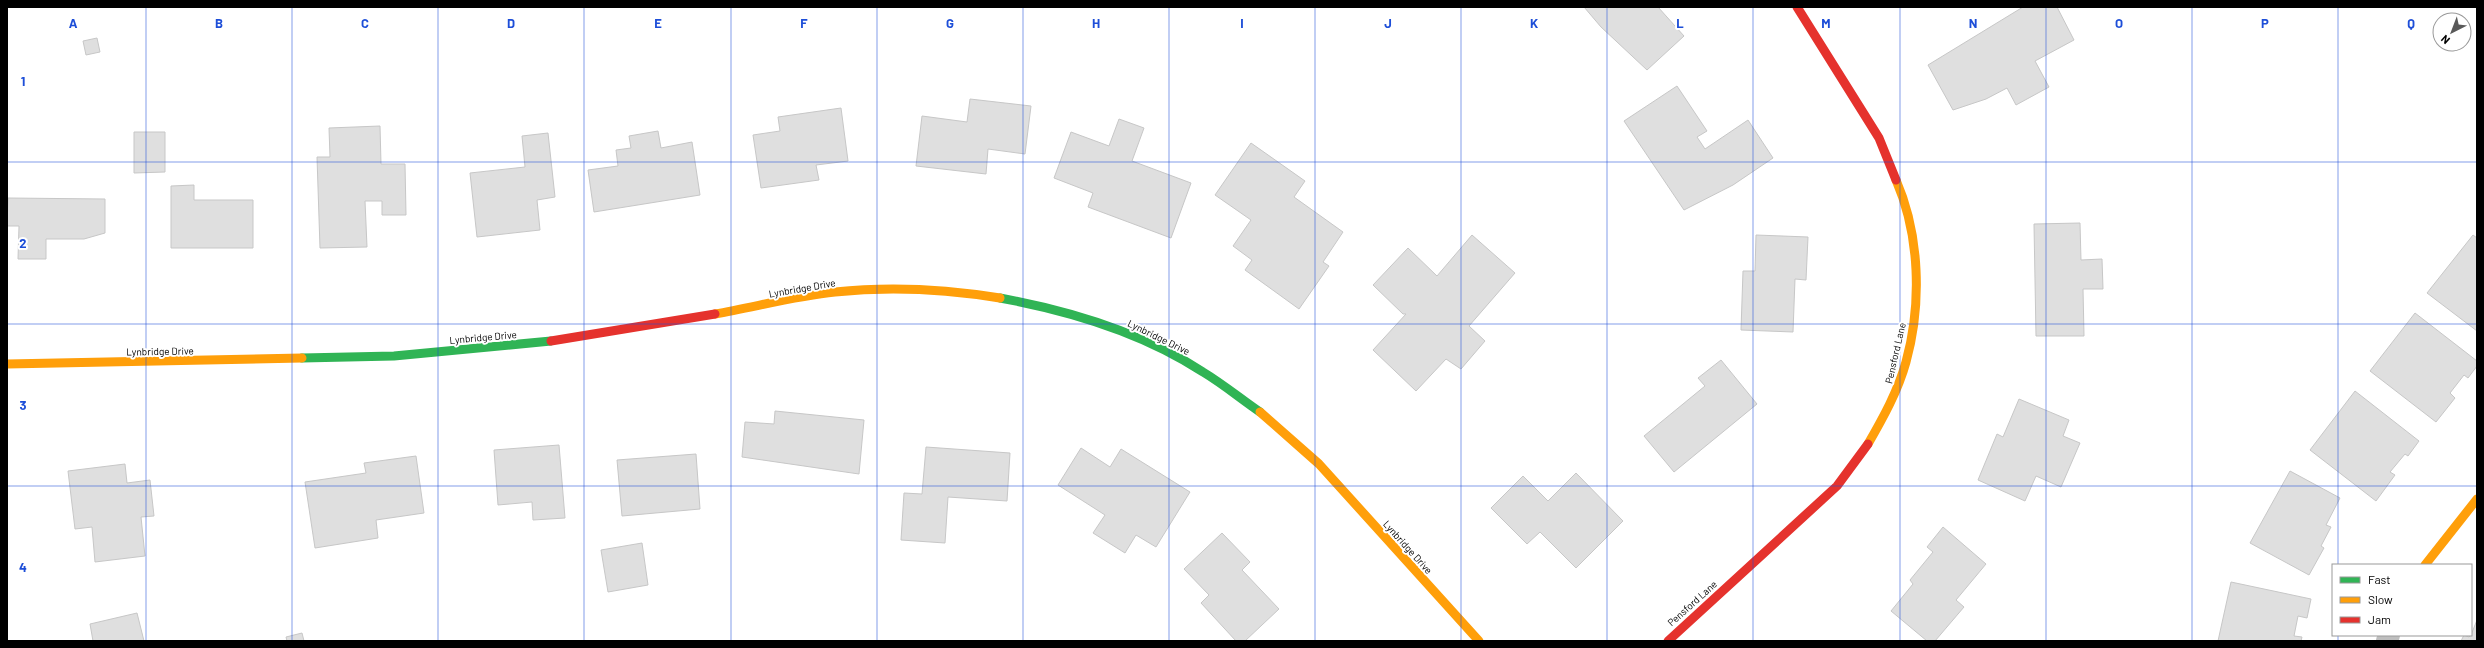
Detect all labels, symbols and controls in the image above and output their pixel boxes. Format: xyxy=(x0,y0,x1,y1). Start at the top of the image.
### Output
north arrow xyxy=(2432,12,2472,52)
text: A xyxy=(69,15,78,31)
text: B xyxy=(215,15,223,31)
text: C xyxy=(361,15,369,31)
text: D xyxy=(507,15,515,31)
text: E xyxy=(654,15,662,31)
text: F xyxy=(800,15,808,31)
text: G xyxy=(946,15,954,31)
text: H xyxy=(1092,15,1100,31)
text: I xyxy=(1240,15,1244,31)
text: J xyxy=(1384,15,1392,31)
text: K xyxy=(1530,15,1538,31)
text: L xyxy=(1676,15,1684,31)
text: M xyxy=(1821,15,1831,31)
text: N xyxy=(1969,15,1977,31)
text: O xyxy=(2115,15,2123,31)
text: P xyxy=(2261,15,2269,31)
text: Q xyxy=(2407,15,2415,31)
text: N xyxy=(2438,33,2452,47)
text: 1 xyxy=(21,73,25,89)
text: 2 xyxy=(19,235,27,251)
street label: Lynbridge Drive xyxy=(768,276,836,300)
street label: Lynbridge Drive xyxy=(1126,317,1192,357)
street label: Pensford Lane xyxy=(1882,321,1908,385)
street label: Lynbridge Drive xyxy=(449,328,517,346)
street label: Lynbridge Drive xyxy=(126,344,194,358)
text: 3 xyxy=(19,397,27,413)
street label: Lynbridge Drive xyxy=(1381,518,1435,576)
text: 4 xyxy=(19,559,27,575)
legend xyxy=(2332,564,2472,636)
text: Fast xyxy=(2368,572,2391,586)
street label: Pensford Lane xyxy=(1665,578,1719,628)
text: Slow xyxy=(2368,592,2393,606)
text: Jam xyxy=(2368,612,2391,626)

